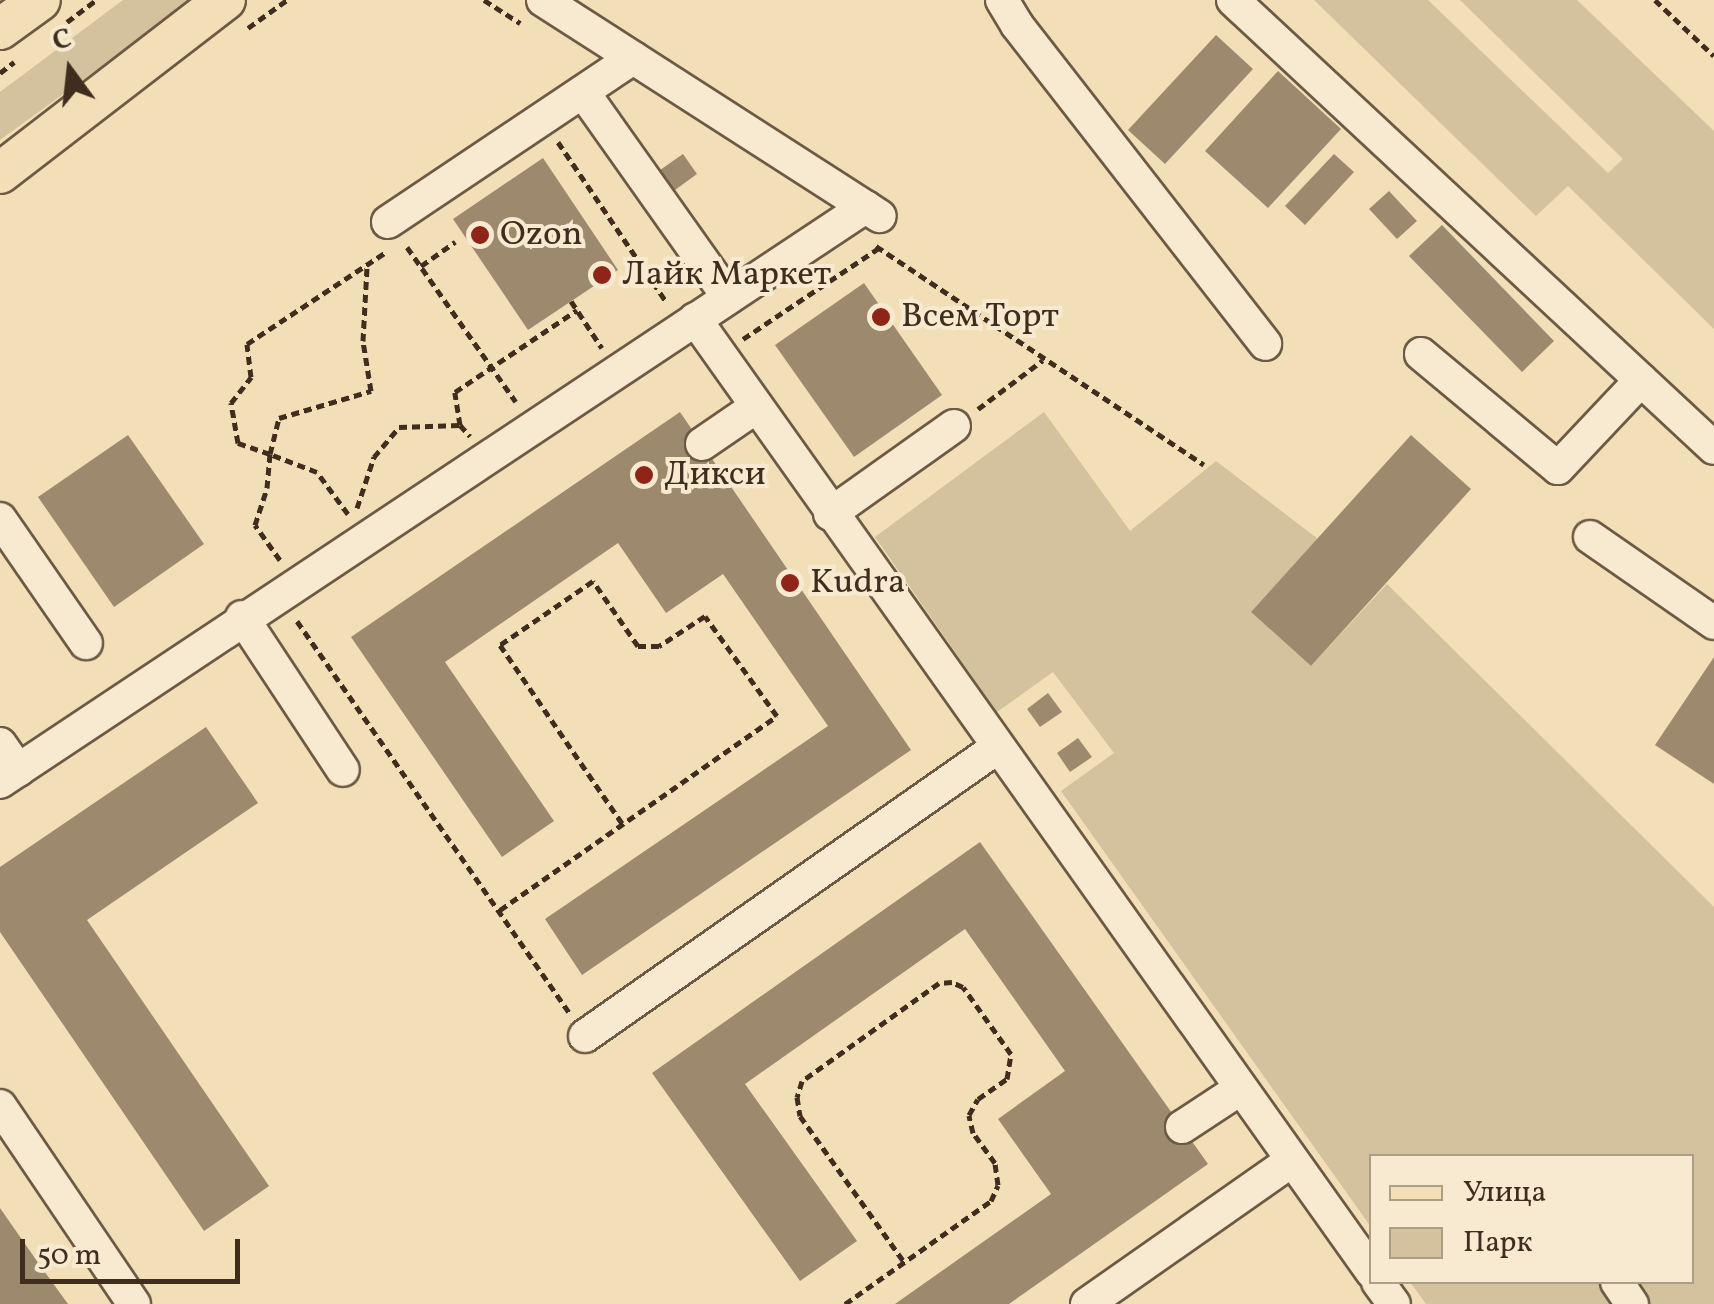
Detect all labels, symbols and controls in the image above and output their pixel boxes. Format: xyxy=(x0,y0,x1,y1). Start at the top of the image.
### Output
text: С xyxy=(48,19,76,62)
north arrow xyxy=(20,20,120,120)
place label: Ozon xyxy=(500,214,583,256)
marker: Ozon xyxy=(469,224,491,246)
place label: Лайк Маркет xyxy=(622,254,831,296)
marker: Лайк Маркет xyxy=(591,264,613,286)
place label: Всем Торт xyxy=(901,296,1060,338)
marker: Всем Торт xyxy=(870,306,892,328)
place label: Дикси xyxy=(664,454,766,496)
marker: Дикси xyxy=(633,464,655,486)
place label: Kudra xyxy=(810,562,905,604)
marker: Kudra xyxy=(779,572,801,594)
legend xyxy=(1369,1154,1694,1284)
text: Улица xyxy=(1463,1172,1546,1214)
scale bar xyxy=(25,1219,245,1281)
text: Парк xyxy=(1463,1222,1532,1264)
text: 50 m xyxy=(37,1235,101,1277)

